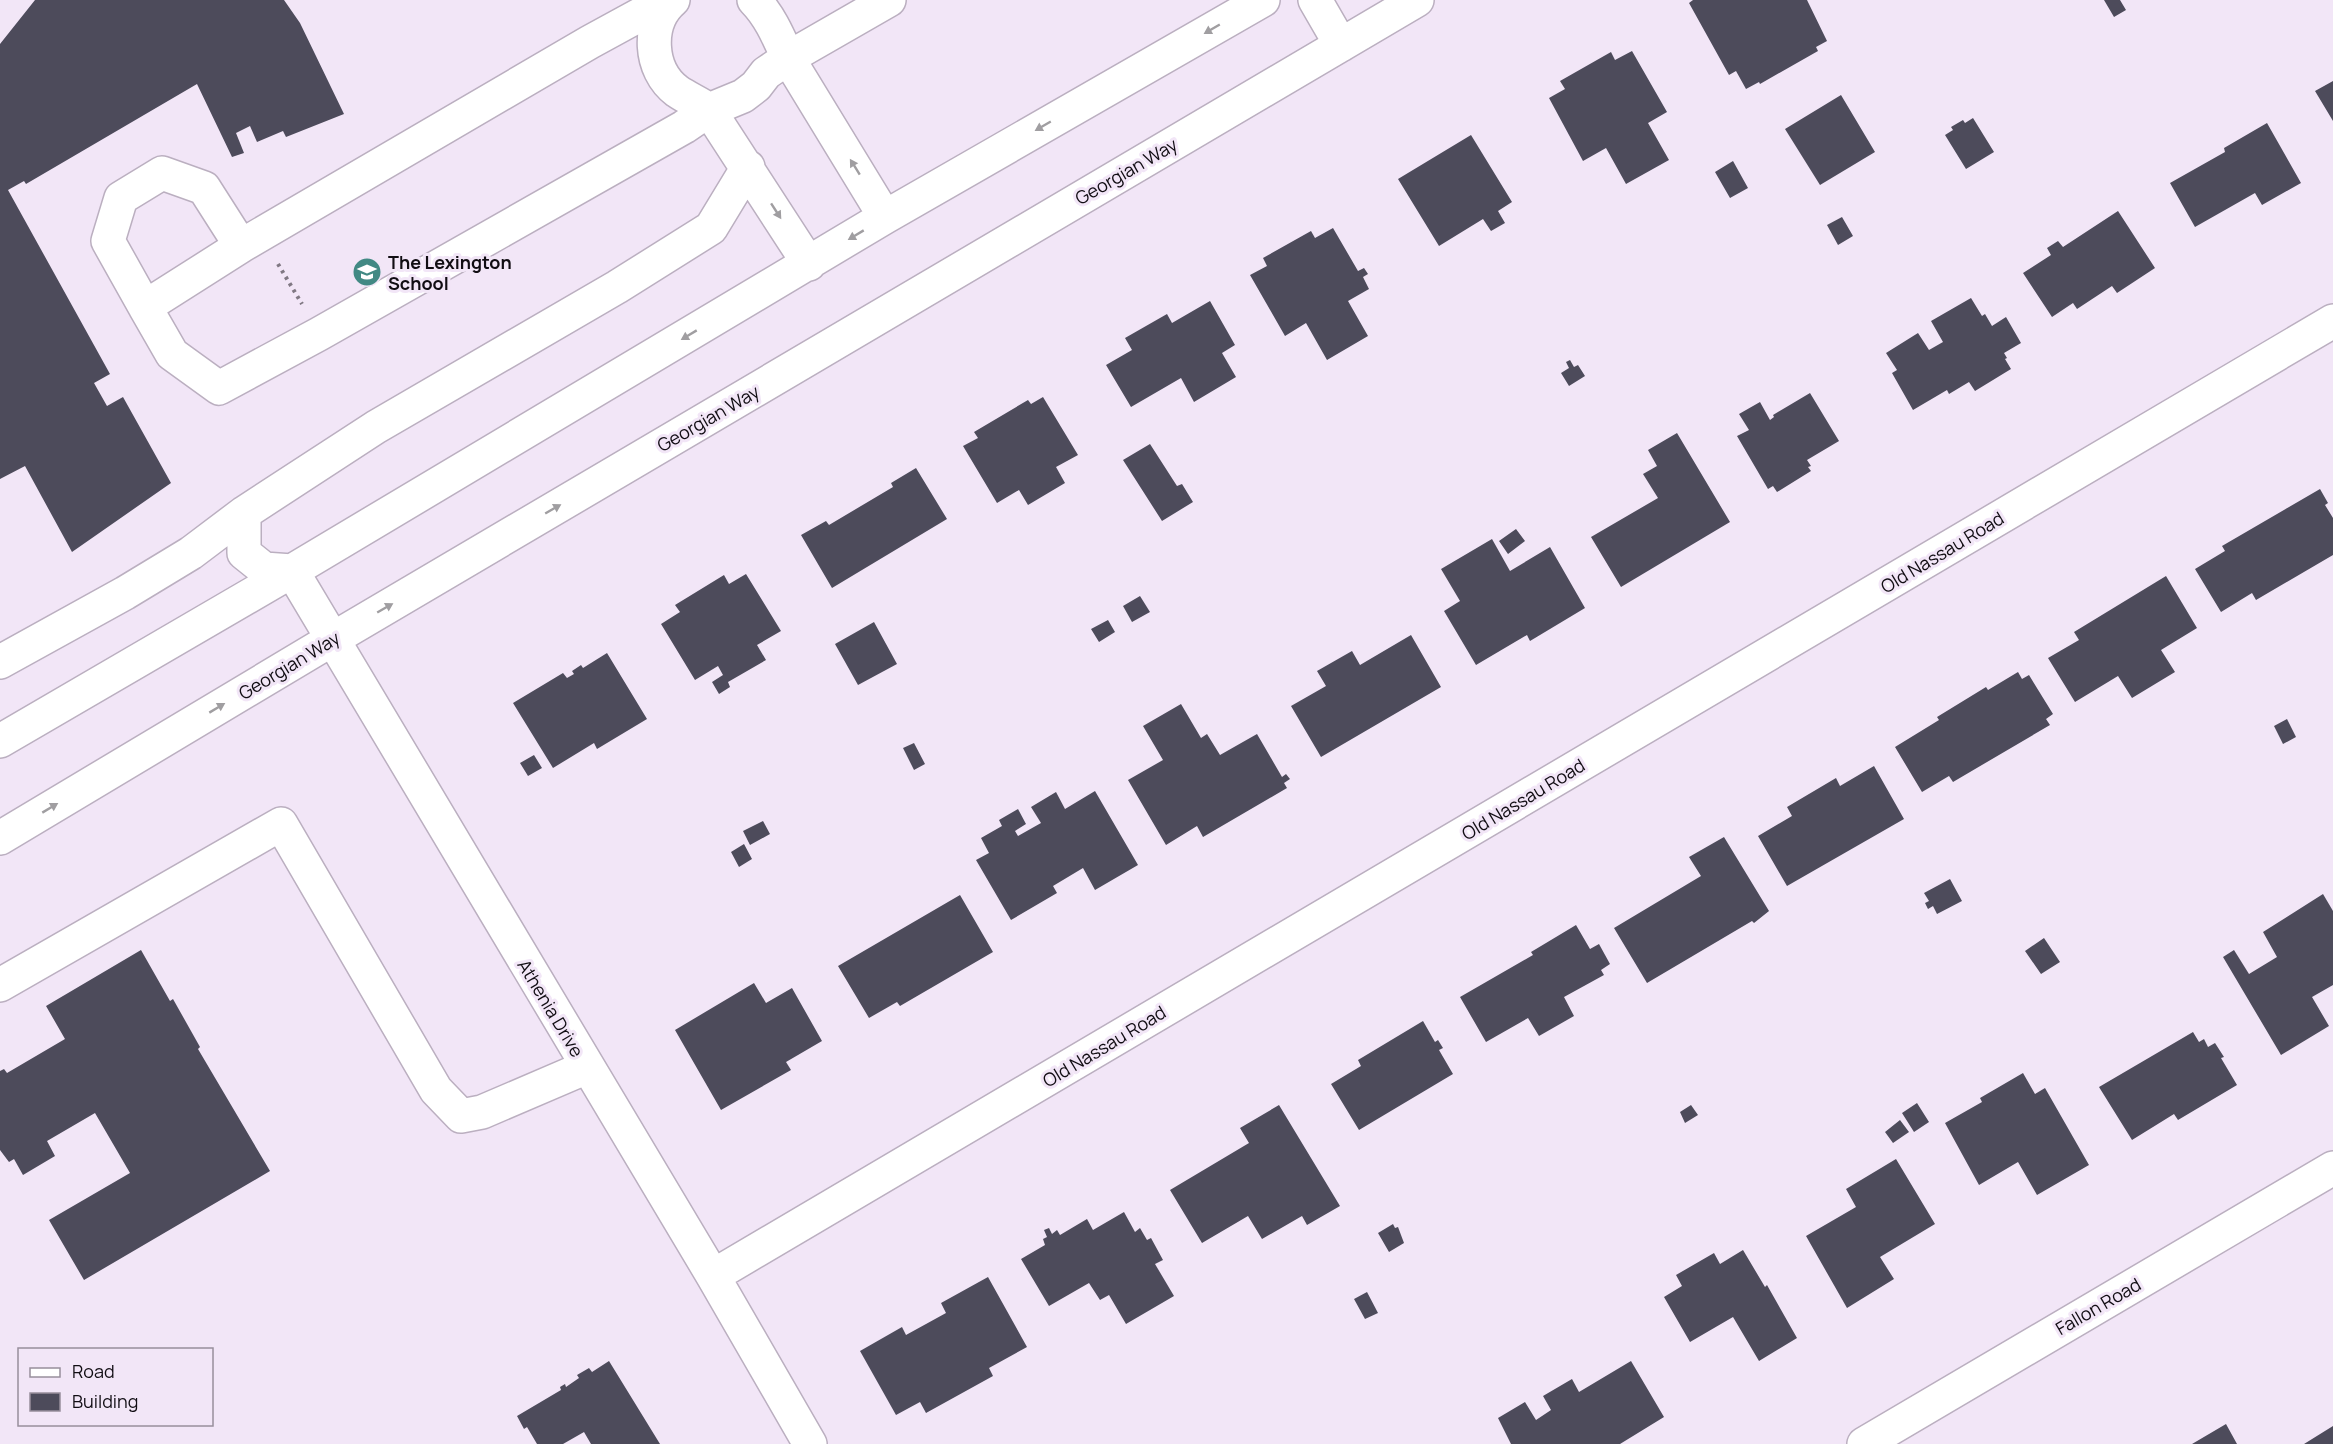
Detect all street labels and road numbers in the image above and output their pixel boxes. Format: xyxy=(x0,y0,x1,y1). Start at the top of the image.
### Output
street label: Georgian Way xyxy=(1071,132,1182,210)
street label: Georgian Way xyxy=(653,379,764,457)
street label: Old Nassau Road xyxy=(1876,506,2008,598)
street label: Georgian Way xyxy=(234,625,345,705)
street label: Old Nassau Road xyxy=(1457,753,1589,845)
street label: Athenia Drive xyxy=(512,955,590,1061)
street label: Old Nassau Road xyxy=(1038,1000,1170,1092)
street label: Fallon Road xyxy=(2051,1272,2145,1340)

